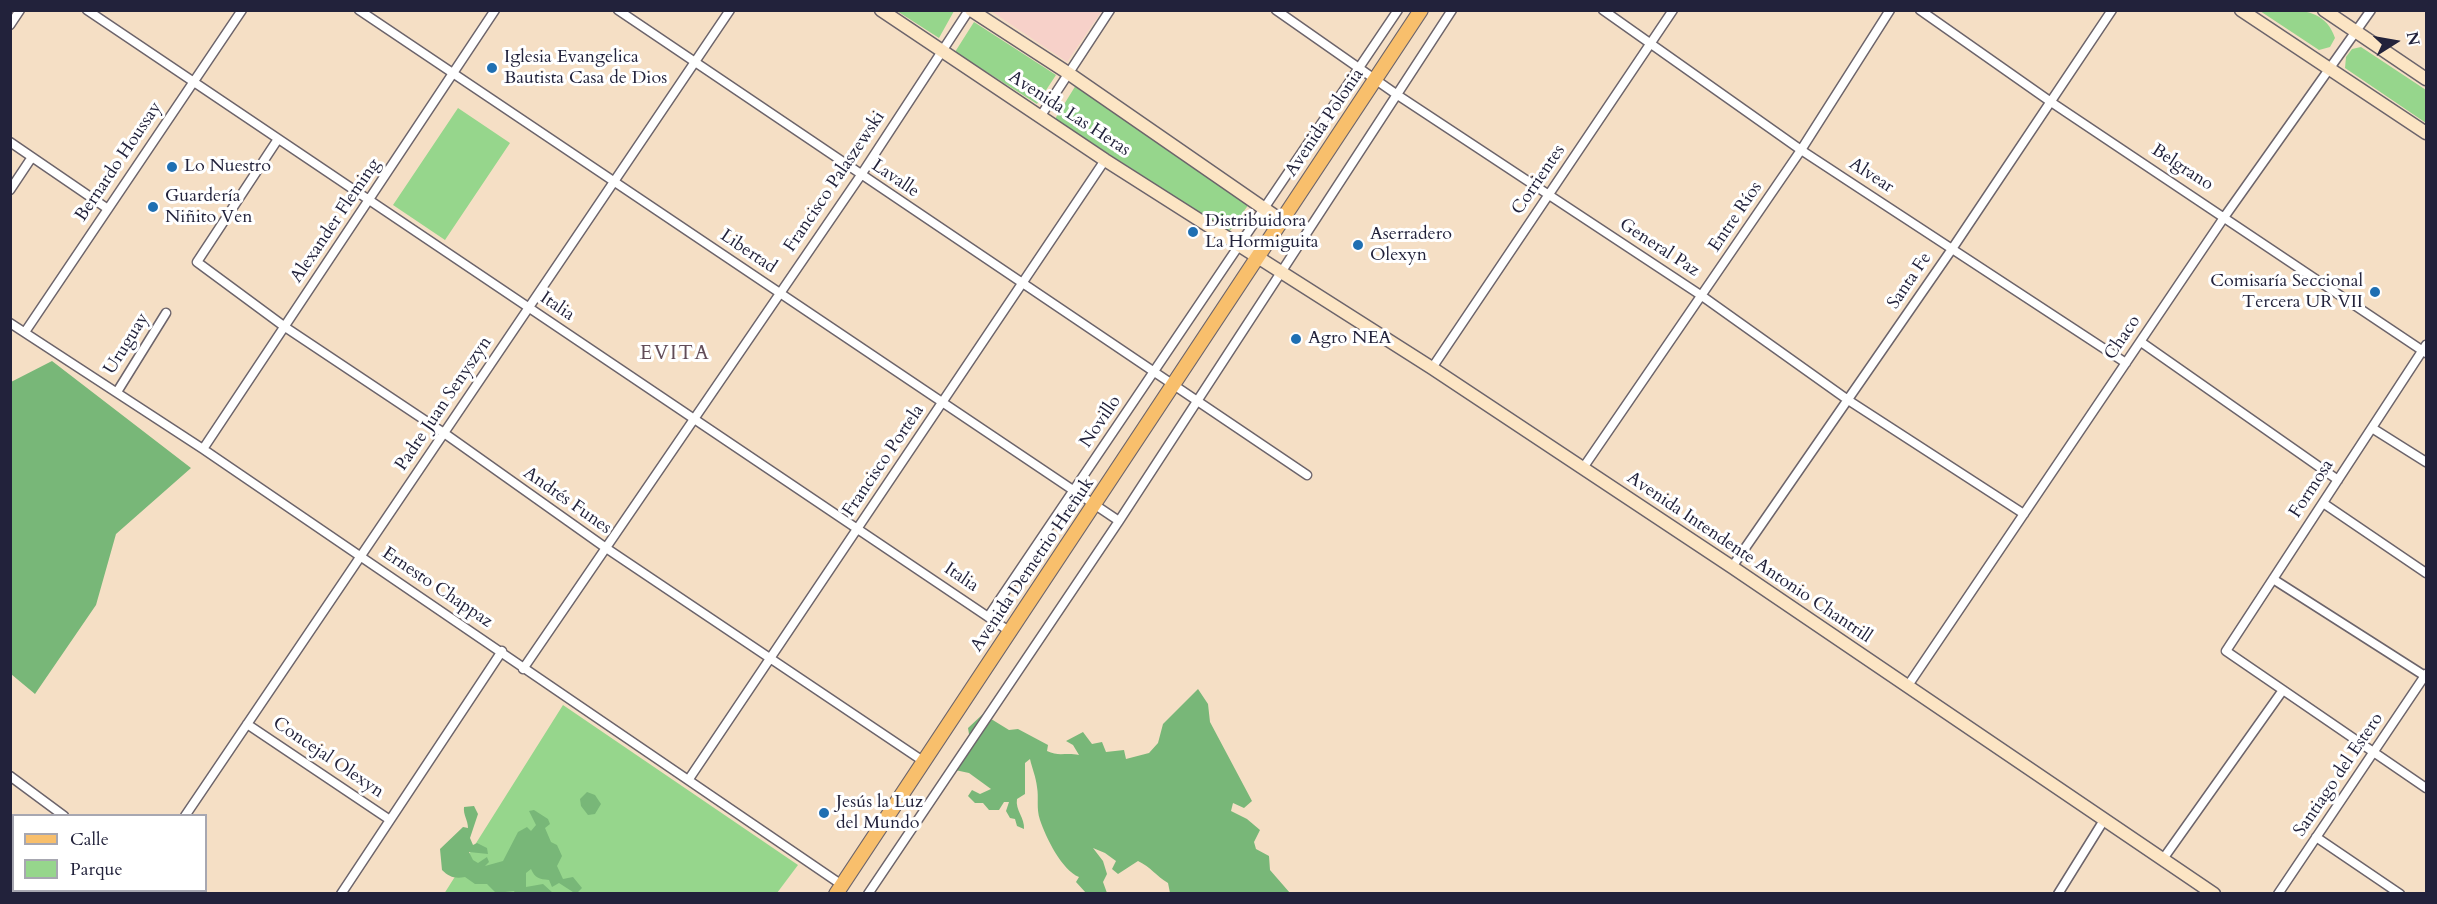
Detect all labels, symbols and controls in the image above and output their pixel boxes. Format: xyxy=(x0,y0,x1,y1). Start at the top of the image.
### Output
north arrow xyxy=(2365,12,2425,72)
text: N xyxy=(2401,30,2425,47)
place label: Iglesia Evangelica Bautista Casa de Dios xyxy=(504,47,667,90)
marker: Iglesia Evangelica Bautista Casa de Dios xyxy=(485,61,499,75)
street label: Avenida Polonia xyxy=(1281,65,1369,181)
street label: Avenida Las Heras xyxy=(1004,67,1134,161)
street label: Bernardo Houssay xyxy=(71,98,167,226)
street label: Francisco Palaszewski xyxy=(780,108,890,256)
street label: Belgrano xyxy=(2147,140,2217,196)
street label: Corrientes xyxy=(1508,141,1570,219)
street label: Alvear xyxy=(1845,154,1897,198)
street label: Alexander Fleming xyxy=(286,155,386,287)
street label: Lavalle xyxy=(867,155,923,203)
place label: Lo Nuestro xyxy=(184,156,271,178)
marker: Lo Nuestro xyxy=(165,160,179,174)
street label: Entre Ríos xyxy=(1705,178,1767,256)
place label: Guardería Niñito Ven xyxy=(165,186,253,228)
marker: Guardería Niñito Ven xyxy=(146,200,160,214)
place label: Distribuidora La Hormiguita xyxy=(1205,211,1319,254)
street label: General Paz xyxy=(1615,214,1703,282)
place label: Aserradero Olexyn xyxy=(1370,224,1452,266)
street label: Libertad xyxy=(716,225,780,279)
marker: Distribuidora La Hormiguita xyxy=(1186,225,1200,239)
marker: Aserradero Olexyn xyxy=(1351,238,1365,252)
street label: Santa Fe xyxy=(1883,249,1937,313)
place label: Comisaría Seccional Tercera UR VII xyxy=(2210,271,2363,314)
marker: Comisaría Seccional Tercera UR VII xyxy=(2368,285,2382,299)
street label: Italia xyxy=(536,288,578,326)
street label: Uruguay xyxy=(100,309,154,379)
street label: Chaco xyxy=(2100,312,2146,364)
place label: Agro NEA xyxy=(1308,328,1391,350)
marker: Agro NEA xyxy=(1289,332,1303,346)
street label: Padre Juan Senyszyn xyxy=(391,333,497,475)
district label: EVITA xyxy=(640,342,710,366)
street label: Novillo xyxy=(1076,392,1126,452)
street label: Francisco Portela xyxy=(839,401,929,521)
street label: Formosa xyxy=(2285,456,2339,522)
street label: Andrés Funes xyxy=(519,463,615,539)
street label: Avenida Intendente Antonio Chantrill xyxy=(1622,468,1876,648)
street label: Avenida Demetrio Hreñuk xyxy=(967,474,1099,656)
street label: Ernesto Chappaz xyxy=(378,543,496,633)
street label: Italia xyxy=(940,559,982,597)
street label: Santiago del Estero xyxy=(2290,709,2388,841)
street label: Concejal Olexyn xyxy=(268,713,388,803)
place label: Jesús la Luz del Mundo xyxy=(836,792,923,834)
marker: Jesús la Luz del Mundo xyxy=(817,806,831,820)
legend xyxy=(12,814,207,892)
text: Calle xyxy=(70,827,109,852)
text: Parque xyxy=(70,857,123,882)

